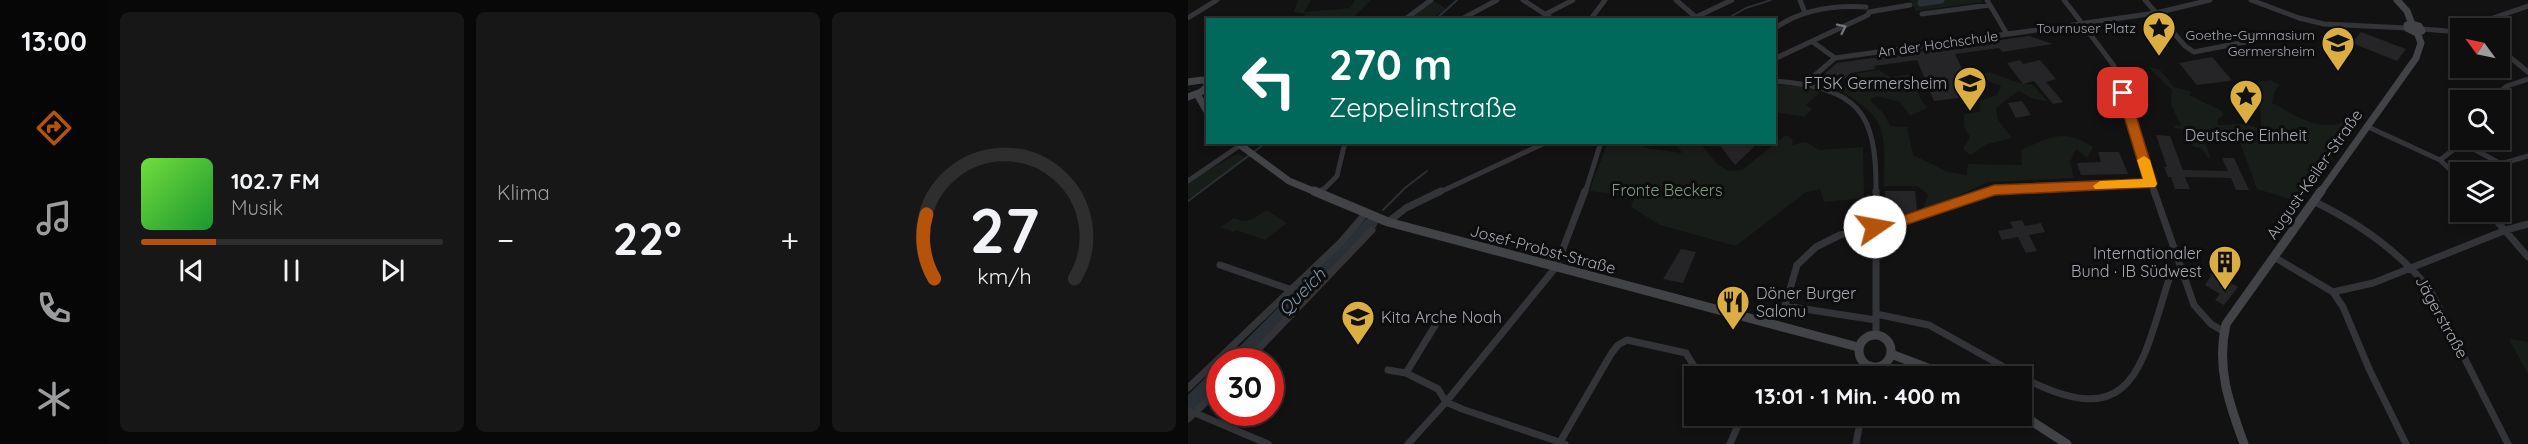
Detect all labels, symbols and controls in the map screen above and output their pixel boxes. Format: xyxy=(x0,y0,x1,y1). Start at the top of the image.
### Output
place icon: Tournuser Platz xyxy=(2141,10,2177,57)
north arrow xyxy=(2450,18,2510,78)
map controls xyxy=(2450,18,2510,222)
place label: Tournuser Platz xyxy=(2036,19,2136,37)
one-way arrow xyxy=(1835,23,1846,35)
text: 13:00 xyxy=(21,24,87,58)
school or university icon: Goethe-Gymnasium Germersheim xyxy=(2320,25,2356,72)
place label: Goethe-Gymnasium Germersheim xyxy=(2186,26,2315,60)
street label: An der Hochschule xyxy=(1877,27,1999,61)
text: 270 m xyxy=(1329,38,1452,91)
icon: left xyxy=(1230,42,1308,120)
school or university icon: FTSK Germersheim xyxy=(1952,65,1988,112)
pin xyxy=(2097,67,2148,118)
place label: FTSK Germersheim xyxy=(1804,73,1947,93)
icon: arrive xyxy=(2106,76,2139,109)
place icon: Deutsche Einheit xyxy=(2228,78,2264,125)
text: Zeppelinstraße xyxy=(1329,90,1517,124)
button: search xyxy=(2450,90,2510,150)
street label: August-Keiler-Straße xyxy=(2262,105,2366,243)
icon: directions xyxy=(33,107,75,149)
place label: Deutsche Einheit xyxy=(2185,125,2307,145)
button: layers xyxy=(2450,162,2510,222)
text: 102.7 FM xyxy=(231,167,320,195)
text: Klima xyxy=(497,180,550,205)
park label: Fronte Beckers xyxy=(1611,180,1723,200)
text: 27 xyxy=(969,191,1039,269)
text: Musik xyxy=(231,195,283,220)
position arrow xyxy=(1843,195,1907,259)
icon: music xyxy=(33,197,75,239)
text: 22° xyxy=(613,210,682,266)
text: − xyxy=(497,219,514,260)
text: + xyxy=(780,219,799,260)
street label: Josef-Probst-Straße xyxy=(1468,220,1618,278)
place label: Internationaler Bund · IB Südwest xyxy=(2071,243,2202,281)
building icon: Internationaler Bund · IB Südwest xyxy=(2207,244,2243,291)
icon: previous xyxy=(175,254,208,287)
icon: pause xyxy=(275,254,308,287)
icon: next xyxy=(376,254,409,287)
text: km/h xyxy=(977,263,1031,289)
water label: Queich xyxy=(1273,263,1331,320)
street label: Jägerstraße xyxy=(2411,272,2473,362)
place label: Döner Burger Salonu xyxy=(1756,283,1856,321)
restaurant icon: Döner Burger Salonu xyxy=(1715,284,1751,331)
icon: phone xyxy=(33,287,75,329)
school or university icon: Kita Arche Noah xyxy=(1340,299,1376,346)
place label: Kita Arche Noah xyxy=(1381,307,1502,327)
speed limit sign: 30 xyxy=(1206,348,1284,426)
icon: climate xyxy=(33,378,75,420)
text: 13:01 · 1 Min. · 400 m xyxy=(1755,382,1961,410)

